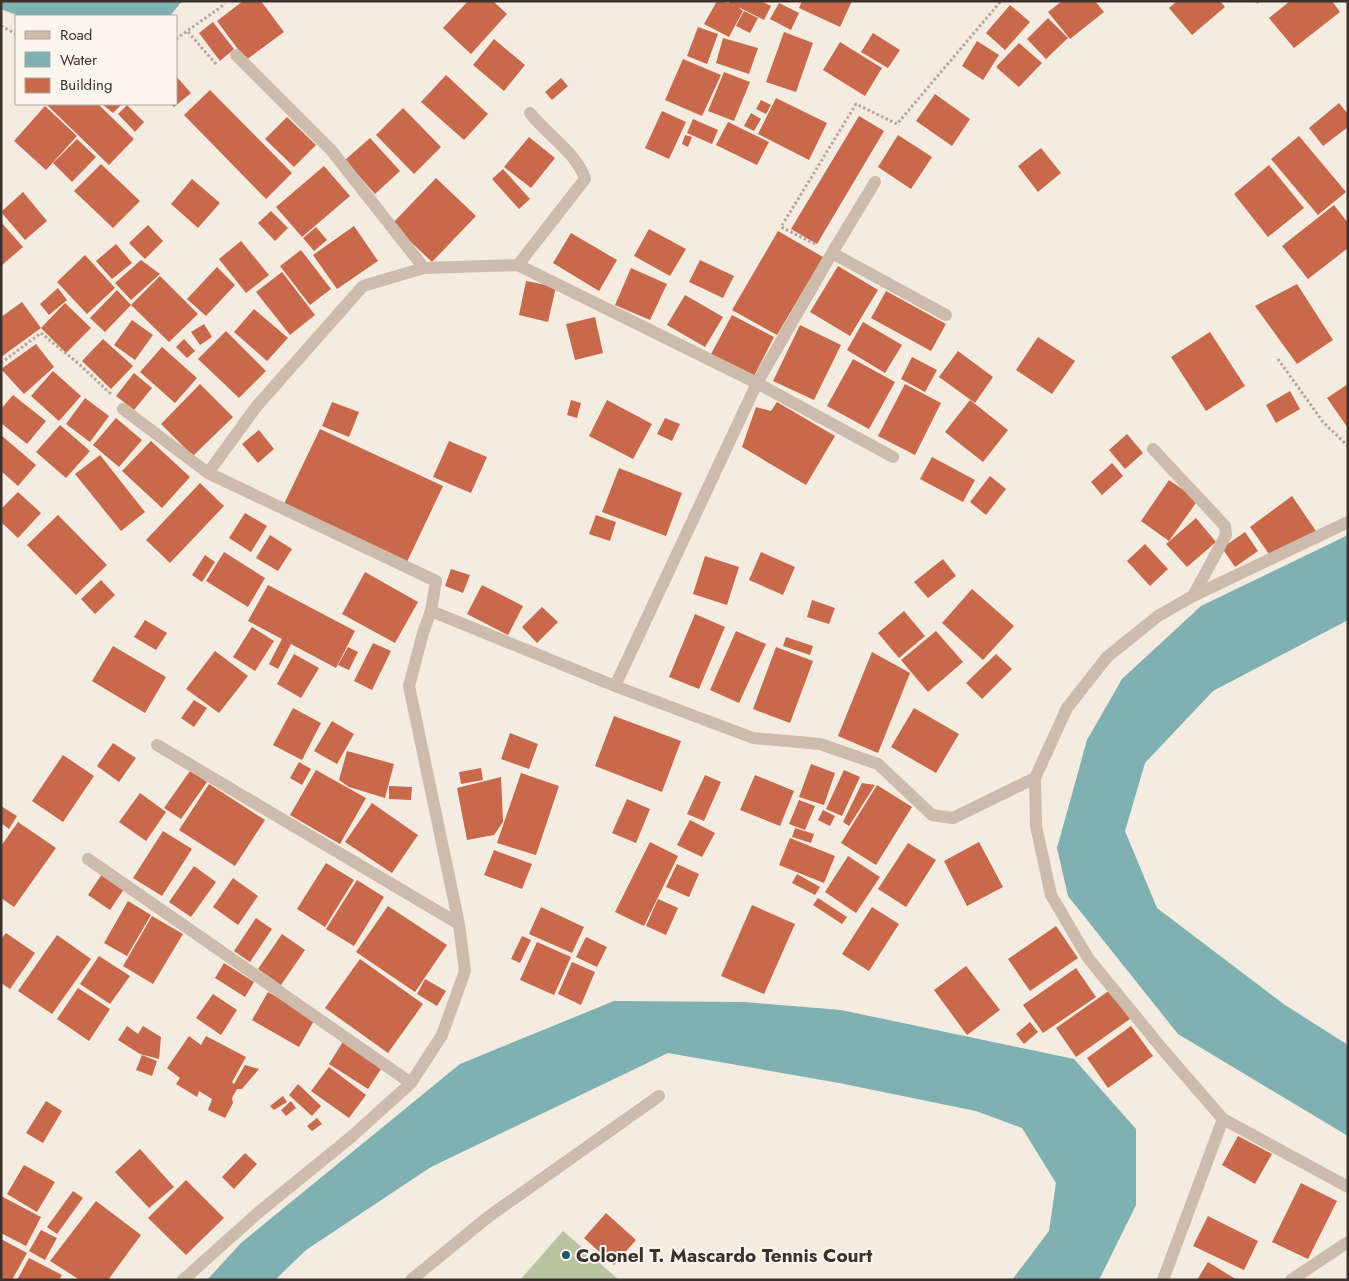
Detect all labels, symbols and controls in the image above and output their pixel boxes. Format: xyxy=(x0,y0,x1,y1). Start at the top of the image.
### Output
legend xyxy=(15,15,178,105)
text: Road xyxy=(60,24,92,46)
text: Water xyxy=(60,49,98,71)
text: Building xyxy=(60,74,112,96)
place label: Colonel T. Mascardo Tennis Court xyxy=(576,1242,872,1269)
marker: Colonel T. Mascardo Tennis Court xyxy=(560,1249,572,1261)

